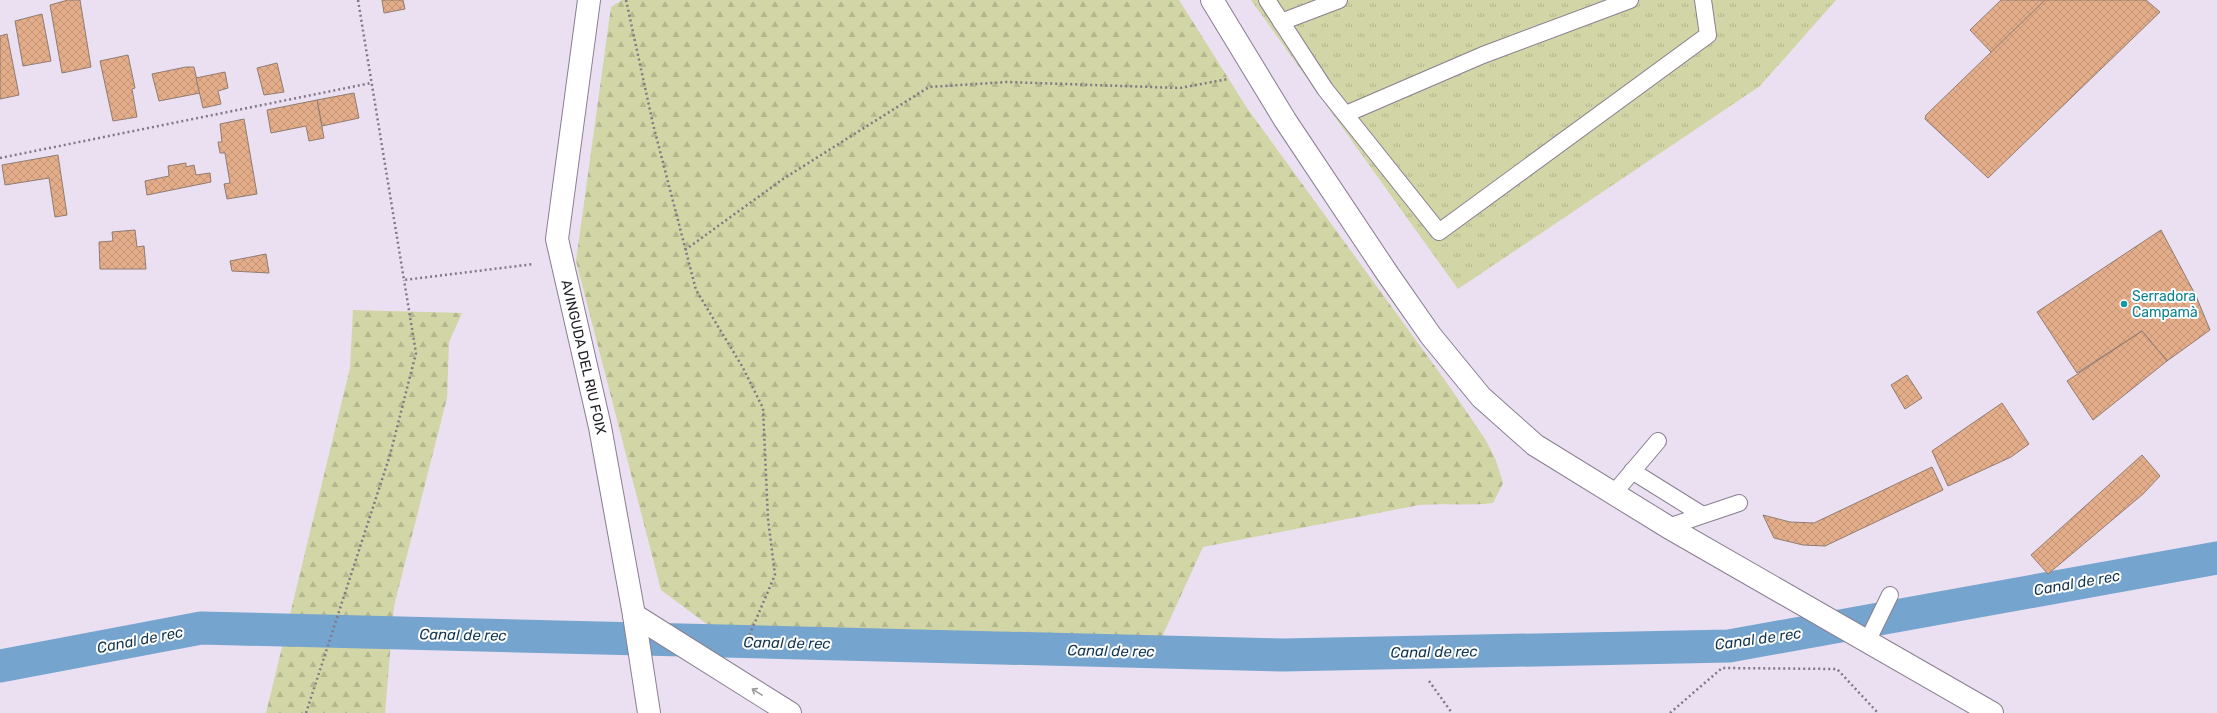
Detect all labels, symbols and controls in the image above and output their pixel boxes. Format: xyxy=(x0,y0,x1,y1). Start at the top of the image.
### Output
street label: AVINGUDA DEL RIU FOIX xyxy=(557,278,610,436)
place label: Serradora Campamà xyxy=(2132,288,2198,321)
marker: Serradora Campamà xyxy=(2119,299,2129,309)
water label: Canal de rec xyxy=(2032,567,2122,599)
water label: Canal de rec xyxy=(95,623,185,657)
water label: Canal de rec xyxy=(1714,624,1802,654)
water label: Canal de rec xyxy=(419,625,507,645)
water label: Canal de rec xyxy=(743,633,831,653)
water label: Canal de rec xyxy=(1067,641,1155,661)
water label: Canal de rec xyxy=(1390,642,1478,662)
one-way arrow xyxy=(751,688,763,696)

